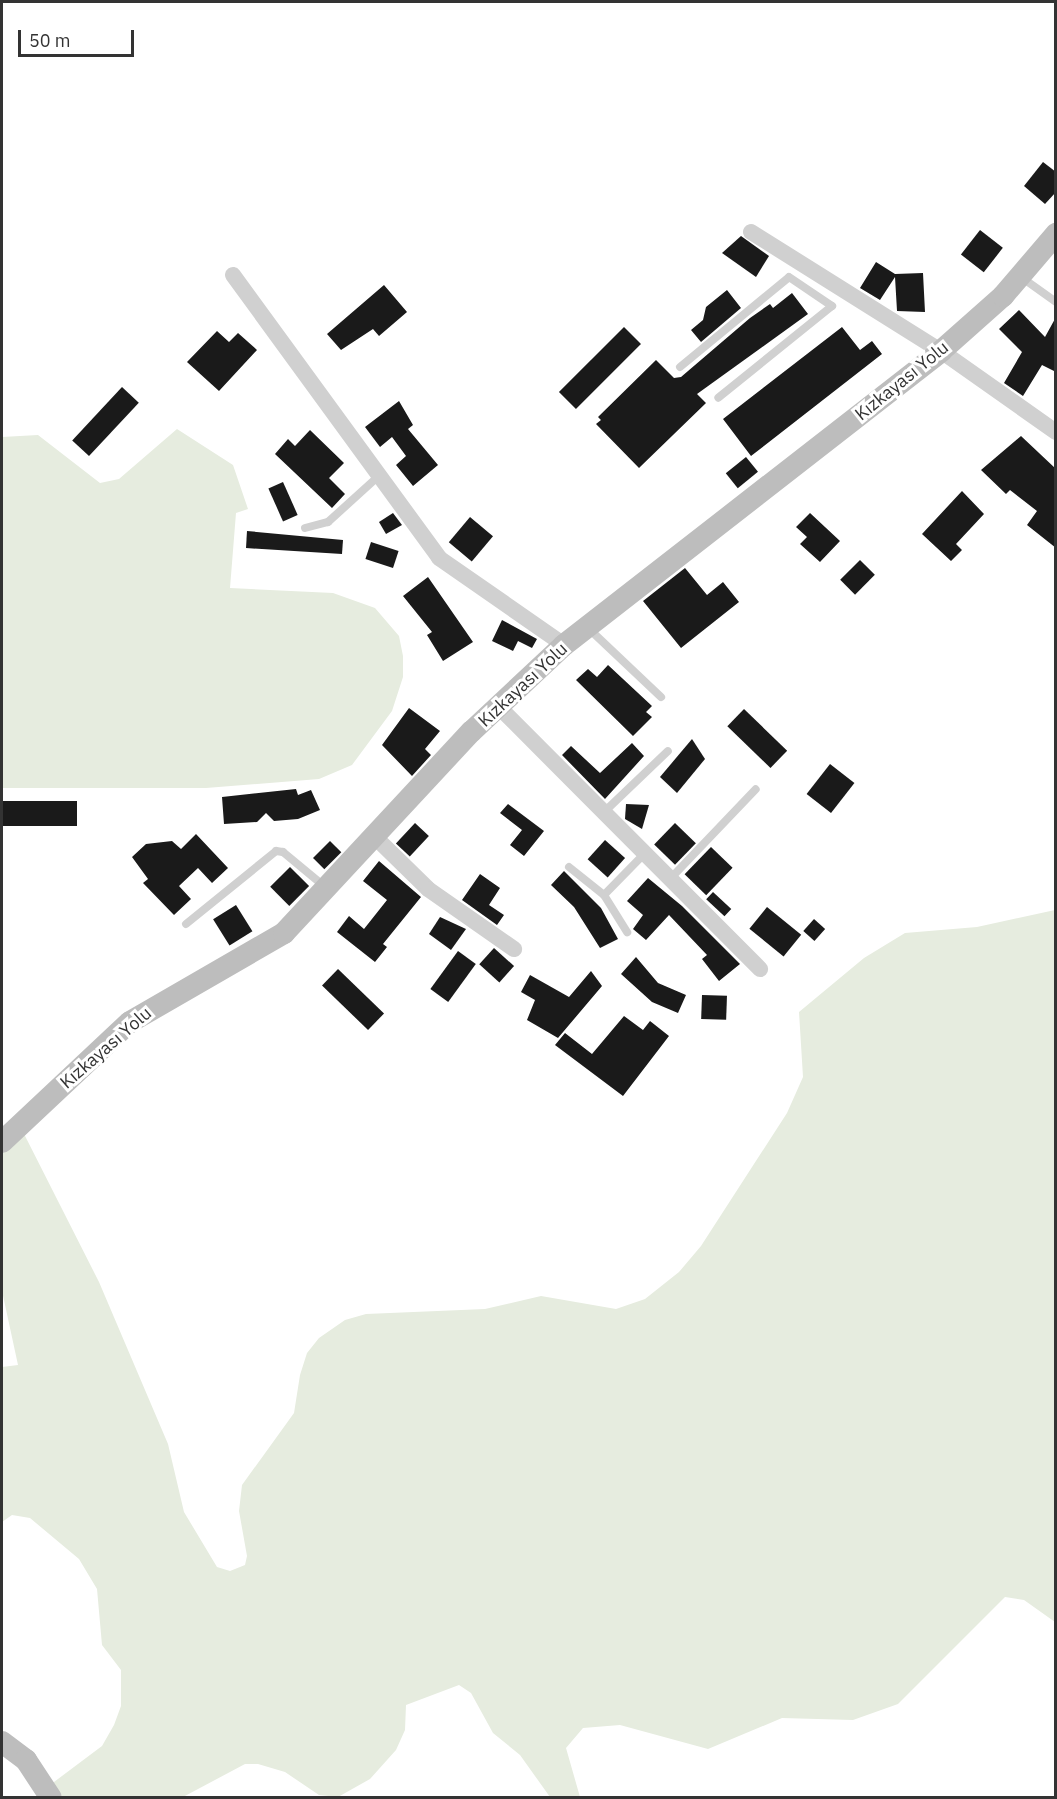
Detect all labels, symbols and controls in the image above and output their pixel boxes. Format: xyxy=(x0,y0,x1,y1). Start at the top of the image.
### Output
scale bar xyxy=(21,18,136,56)
text: 50 m xyxy=(29,29,71,52)
street label: Kızkayası Yolu xyxy=(851,337,953,425)
street label: Kızkayası Yolu xyxy=(474,638,572,732)
street label: Kızkayası Yolu xyxy=(56,1003,156,1093)

